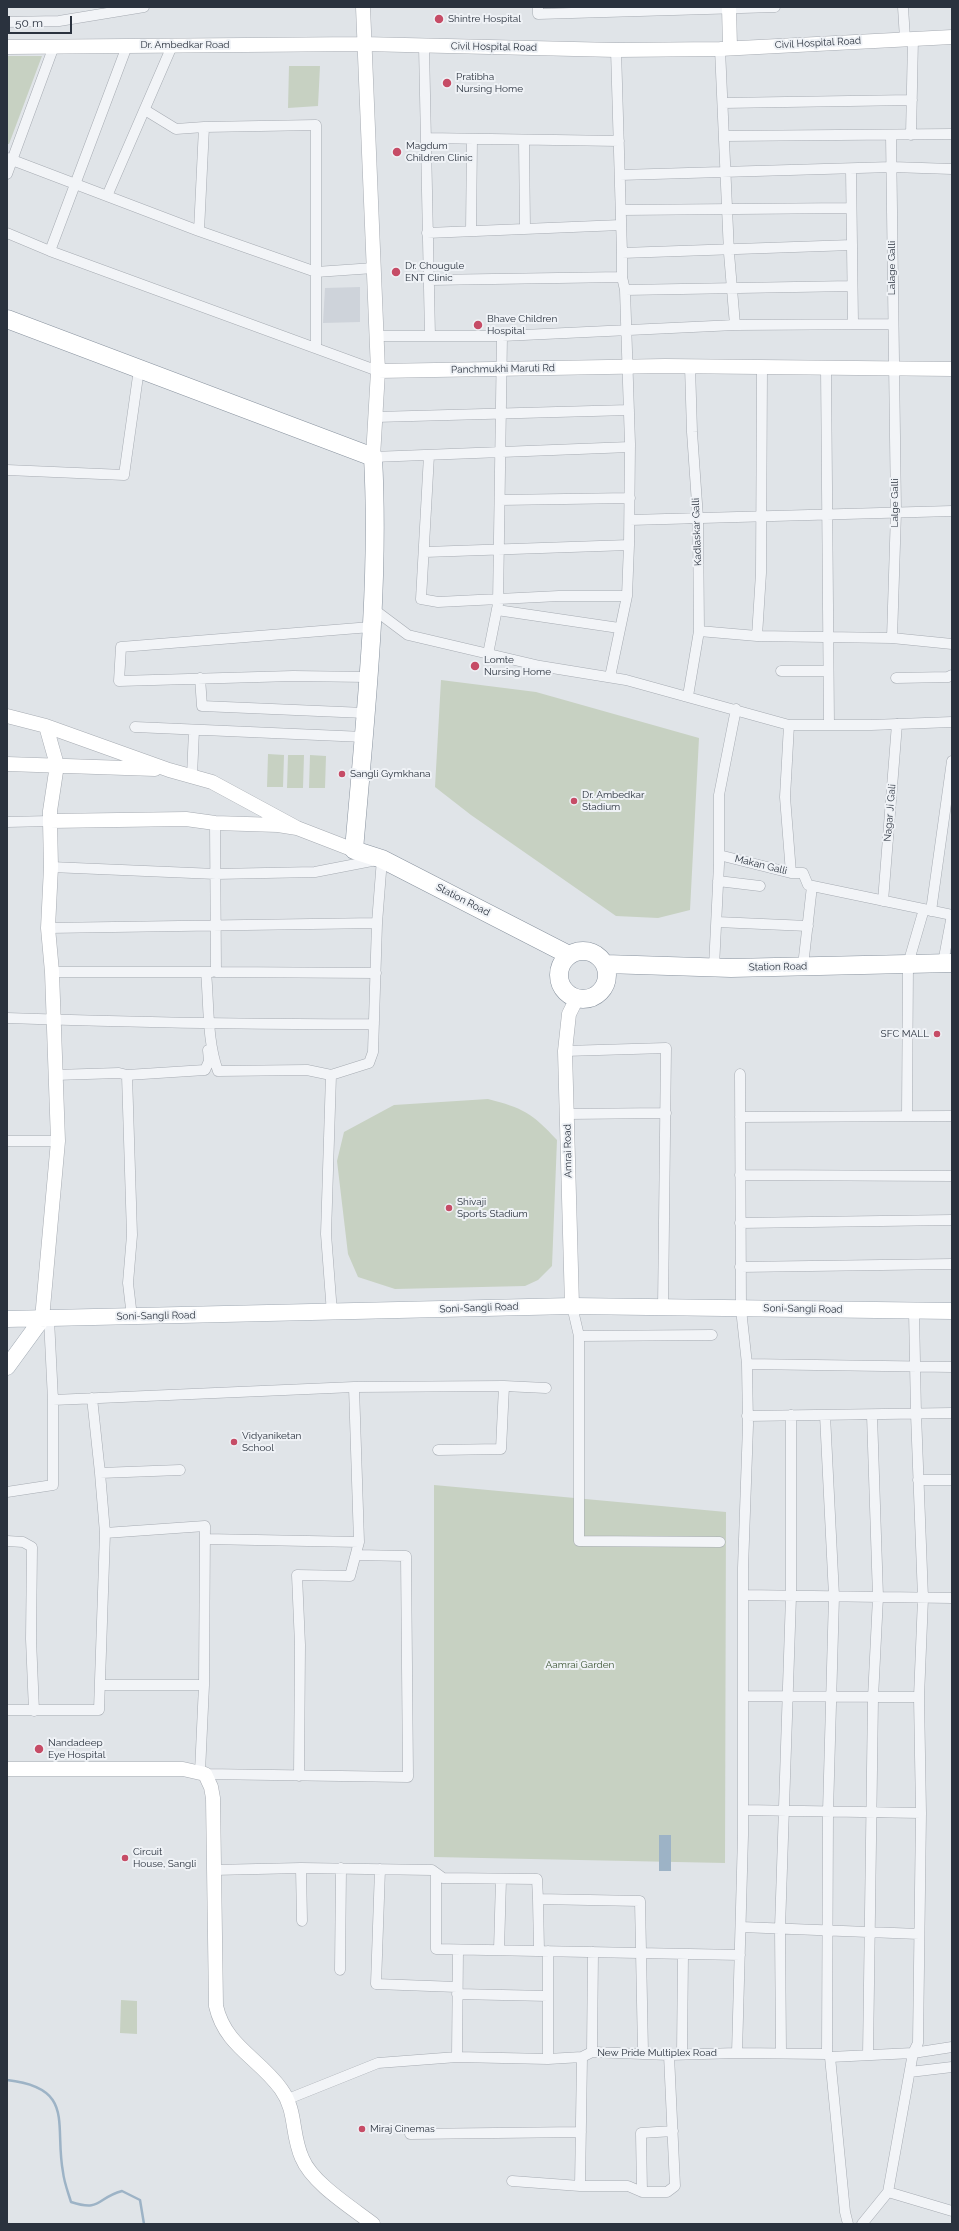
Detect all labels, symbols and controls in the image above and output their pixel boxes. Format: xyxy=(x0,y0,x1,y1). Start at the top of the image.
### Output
scale bar xyxy=(10,8,74,34)
marker: Shintre Hospital xyxy=(433,13,445,25)
place label: Shintre Hospital xyxy=(448,13,521,25)
text: 50 m xyxy=(15,16,43,30)
street label: Civil Hospital Road xyxy=(775,35,861,51)
street label: Dr. Ambedkar Road xyxy=(140,39,230,51)
street label: Civil Hospital Road xyxy=(451,40,537,54)
place label: Pratibha Nursing Home xyxy=(456,71,523,94)
marker: Pratibha Nursing Home xyxy=(441,77,453,89)
place label: Magdum Children Clinic xyxy=(406,140,473,164)
marker: Magdum Children Clinic xyxy=(391,146,403,158)
street label: Lalage Galli xyxy=(886,241,898,295)
place label: Dr. Chougule ENT Clinic xyxy=(405,260,464,284)
marker: Dr. Chougule ENT Clinic xyxy=(390,266,402,278)
place label: Bhave Children Hospital xyxy=(487,313,557,336)
marker: Bhave Children Hospital xyxy=(472,319,484,331)
street label: Panchmukhi Maruti Rd xyxy=(451,362,555,376)
street label: Lalge Galli xyxy=(889,479,901,527)
street label: Kadlaskar Galli xyxy=(690,498,704,566)
place label: Lomte Nursing Home xyxy=(484,654,551,678)
marker: Lomte Nursing Home xyxy=(469,660,481,672)
place label: Sangli Gymkhana xyxy=(350,768,431,780)
marker: Sangli Gymkhana xyxy=(337,769,347,779)
street label: Nagar Ji Gali xyxy=(882,784,898,842)
place label: Dr. Ambedkar Stadium xyxy=(582,789,645,812)
marker: Dr. Ambedkar Stadium xyxy=(569,796,579,806)
street label: Makan Galli xyxy=(734,853,788,877)
street label: Station Road xyxy=(434,881,492,919)
street label: Station Road xyxy=(749,960,807,974)
place label: SFC MALL xyxy=(881,1028,929,1040)
marker: SFC MALL xyxy=(932,1029,942,1039)
street label: Amrai Road xyxy=(562,1124,574,1178)
place label: Shivaji Sports Stadium xyxy=(457,1196,528,1220)
marker: Shivaji Sports Stadium xyxy=(444,1203,454,1213)
street label: Soni-Sangli Road xyxy=(439,1301,519,1315)
street label: Soni-Sangli Road xyxy=(763,1302,843,1316)
street label: Soni-Sangli Road xyxy=(116,1309,196,1323)
place label: Vidyaniketan School xyxy=(242,1430,301,1454)
marker: Vidyaniketan School xyxy=(229,1437,239,1447)
park label: Aamrai Garden xyxy=(546,1659,614,1671)
place label: Nandadeep Eye Hospital xyxy=(48,1737,105,1760)
marker: Nandadeep Eye Hospital xyxy=(33,1743,45,1755)
place label: Circuit House, Sangli xyxy=(133,1846,196,1870)
marker: Circuit House, Sangli xyxy=(120,1853,130,1863)
street label: New Pride Multiplex Road xyxy=(597,2047,717,2059)
place label: Miraj Cinemas xyxy=(370,2123,435,2135)
marker: Miraj Cinemas xyxy=(357,2124,367,2134)

